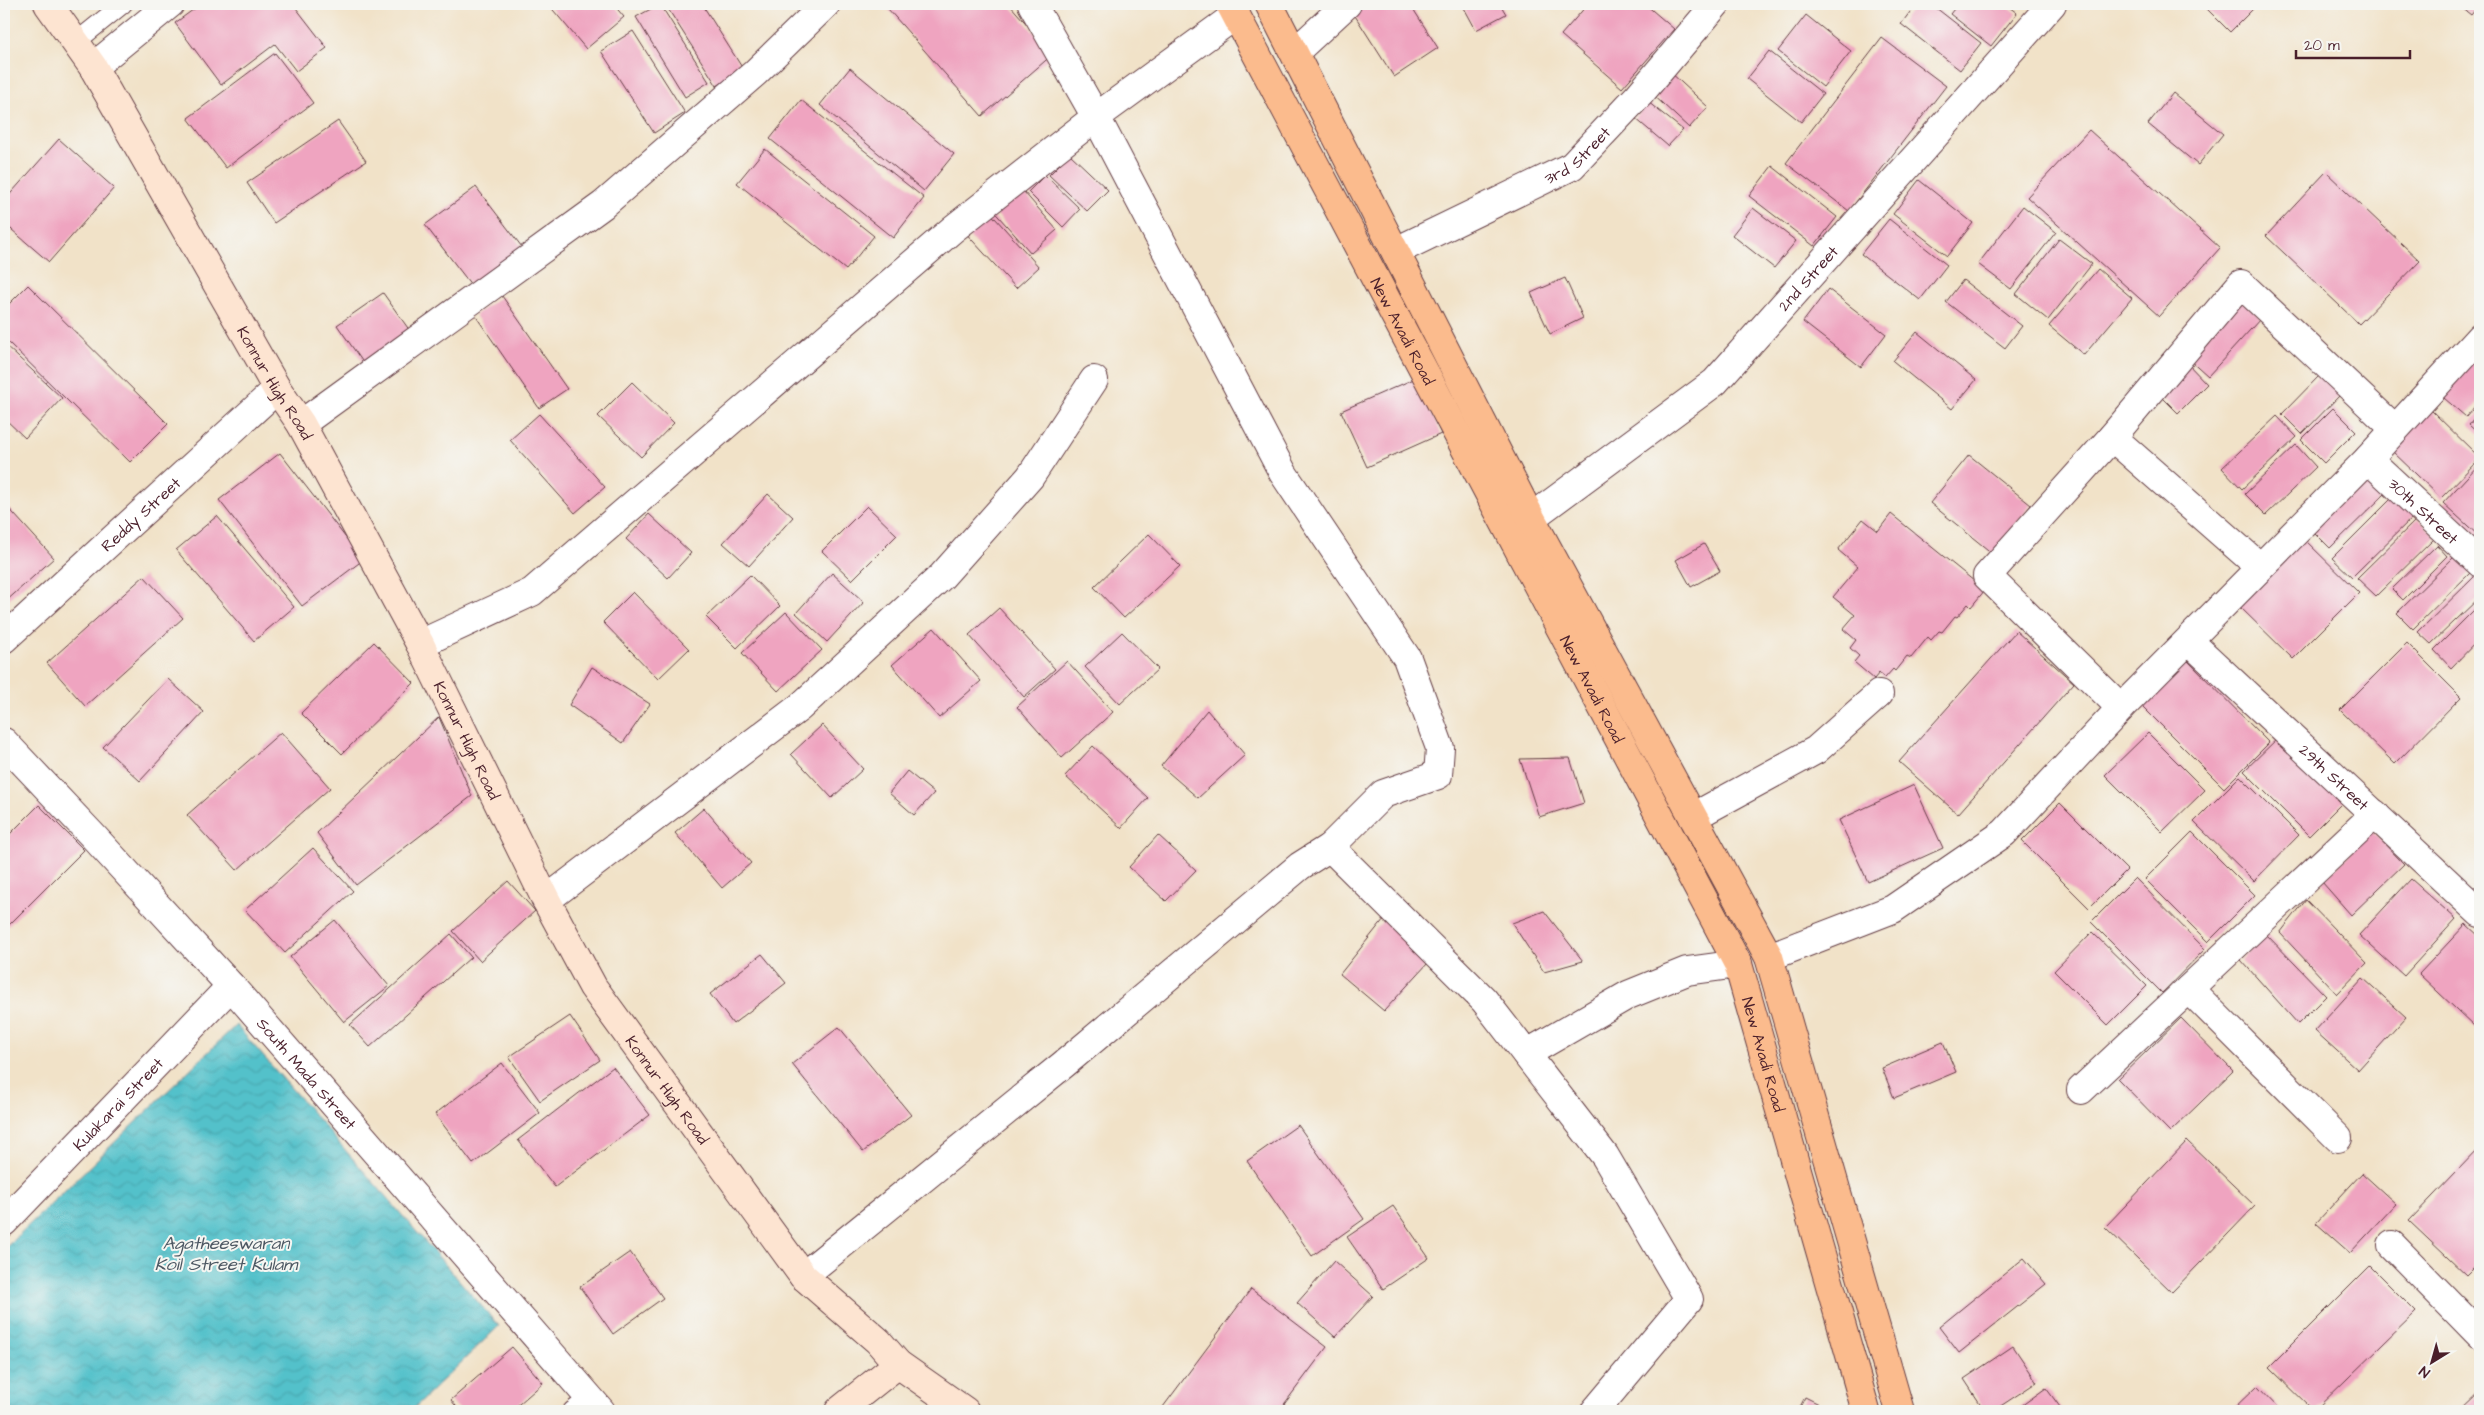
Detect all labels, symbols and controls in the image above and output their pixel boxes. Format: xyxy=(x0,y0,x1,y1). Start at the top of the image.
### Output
scale bar xyxy=(2296,28,2410,60)
text: 20 m xyxy=(2304,35,2340,56)
street label: 3rd Street xyxy=(1541,122,1616,190)
street label: 2nd Street xyxy=(1773,241,1844,316)
street label: New Avadi Road xyxy=(1365,274,1440,389)
street label: Konnur High Road xyxy=(231,322,317,444)
street label: Reddy Street xyxy=(96,472,186,557)
street label: 30th Street xyxy=(2383,473,2463,550)
street label: New Avadi Road xyxy=(1554,632,1629,747)
street label: Konnur High Road xyxy=(428,678,505,804)
street label: 29th Street xyxy=(2294,739,2374,816)
street label: New Avadi Road xyxy=(1736,995,1790,1115)
street label: South Mada Street xyxy=(251,1013,361,1135)
street label: Konnur High Road xyxy=(620,1031,714,1149)
street label: Kulakarai Street xyxy=(68,1053,169,1156)
water label: Agatheeswaran Koil Street Kulam xyxy=(155,1231,299,1277)
north arrow xyxy=(2406,1338,2456,1388)
text: N xyxy=(2415,1361,2434,1382)

